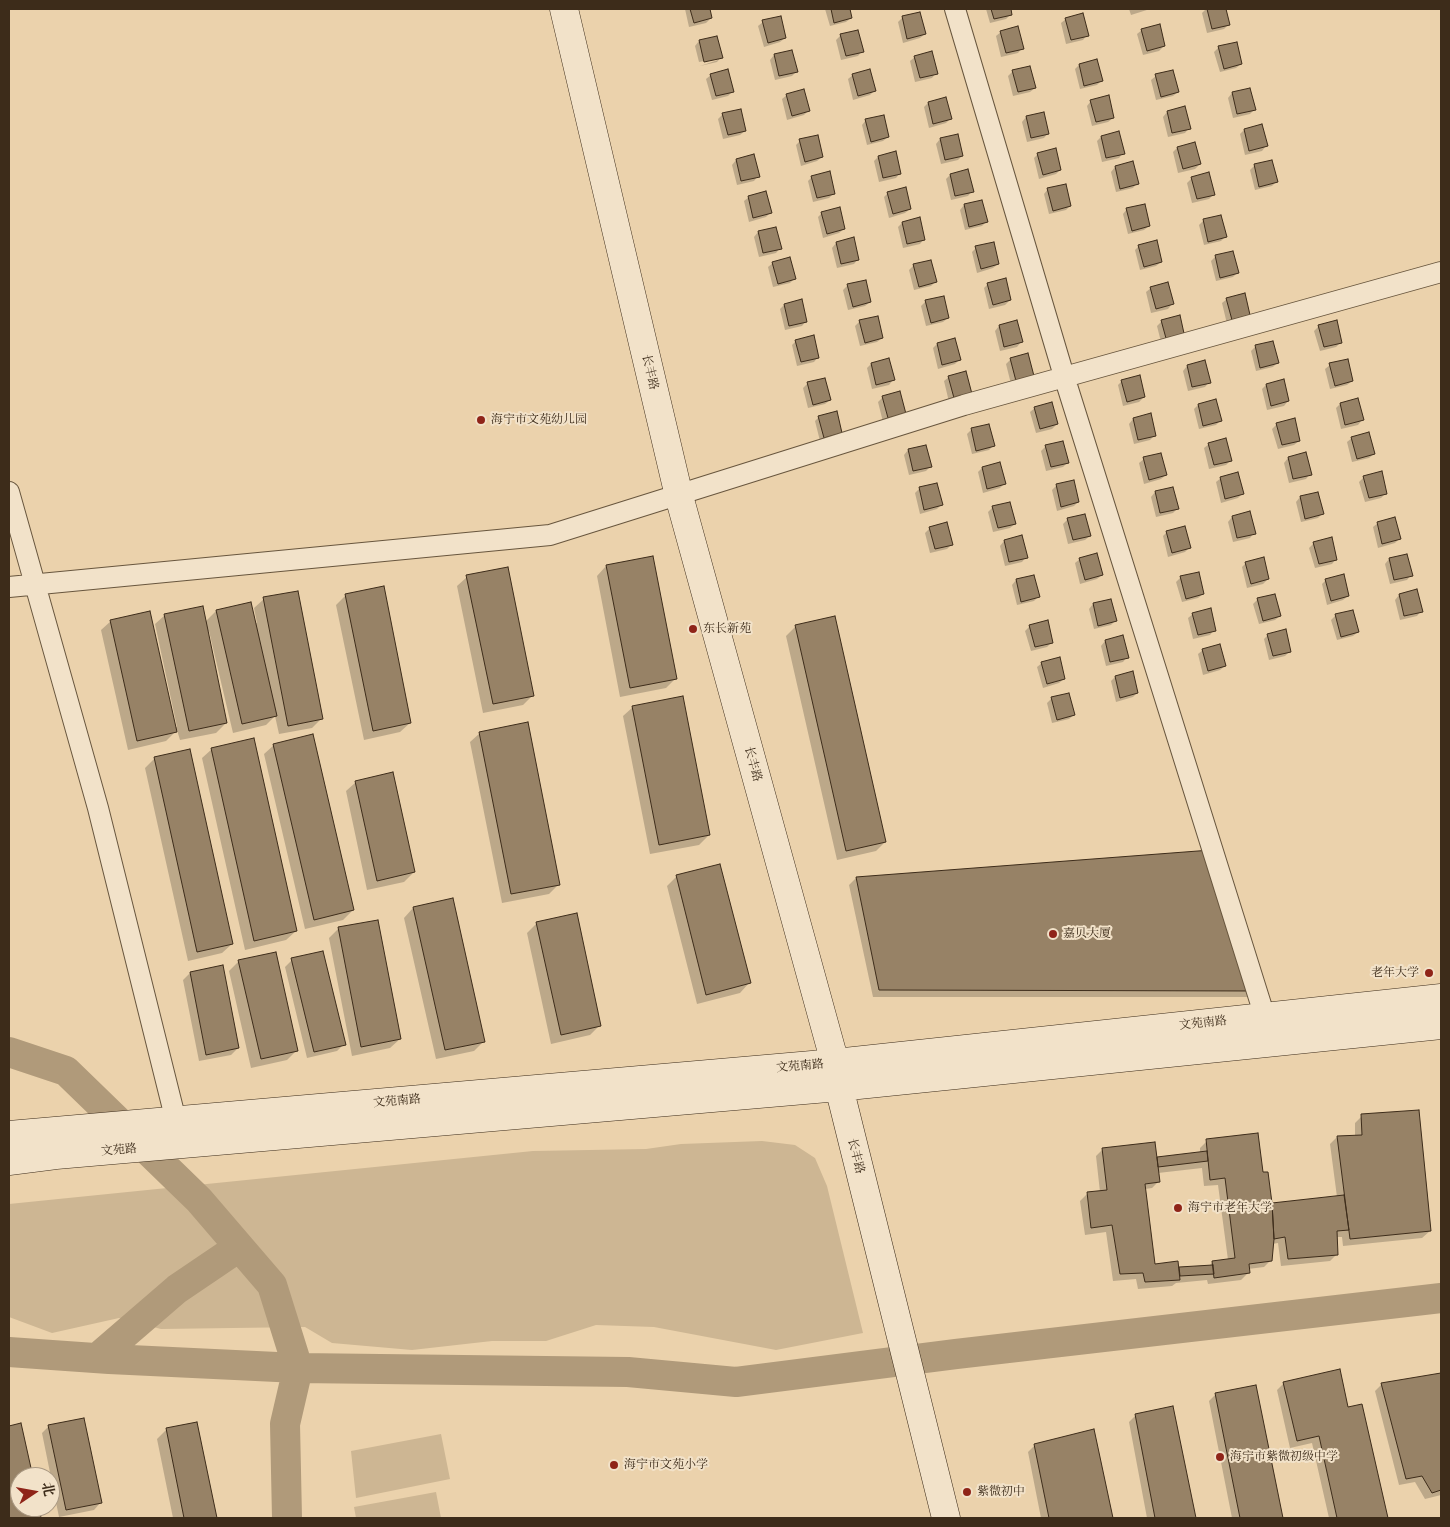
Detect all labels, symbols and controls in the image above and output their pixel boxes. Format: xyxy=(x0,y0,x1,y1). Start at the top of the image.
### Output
street label: 长丰路 xyxy=(639,353,661,391)
place label: 海宁市文苑幼儿园 xyxy=(491,413,587,427)
marker: 海宁市文苑幼儿园 xyxy=(475,414,487,426)
place label: 东长新苑 xyxy=(703,622,751,636)
marker: 东长新苑 xyxy=(687,623,699,635)
street label: 长丰路 xyxy=(741,745,765,783)
place label: 嘉贝大厦 xyxy=(1063,927,1111,941)
marker: 嘉贝大厦 xyxy=(1047,928,1059,940)
place label: 老年大学 xyxy=(1371,966,1419,980)
marker: 老年大学 xyxy=(1423,967,1435,979)
street label: 文苑南路 xyxy=(1178,1013,1228,1033)
street label: 文苑南路 xyxy=(775,1057,825,1075)
street label: 文苑南路 xyxy=(372,1092,422,1110)
street label: 长丰路 xyxy=(845,1137,867,1175)
street label: 文苑路 xyxy=(100,1141,138,1159)
place label: 海宁市老年大学 xyxy=(1188,1201,1272,1215)
marker: 海宁市老年大学 xyxy=(1172,1202,1184,1214)
place label: 海宁市紫微初级中学 xyxy=(1230,1450,1338,1464)
marker: 海宁市紫微初级中学 xyxy=(1214,1451,1226,1463)
place label: 海宁市文苑小学 xyxy=(624,1458,708,1472)
marker: 海宁市文苑小学 xyxy=(608,1459,620,1471)
north arrow xyxy=(10,1467,60,1517)
text: 北 xyxy=(38,1480,59,1498)
place label: 紫微初中 xyxy=(977,1485,1025,1499)
marker: 紫微初中 xyxy=(961,1486,973,1498)

